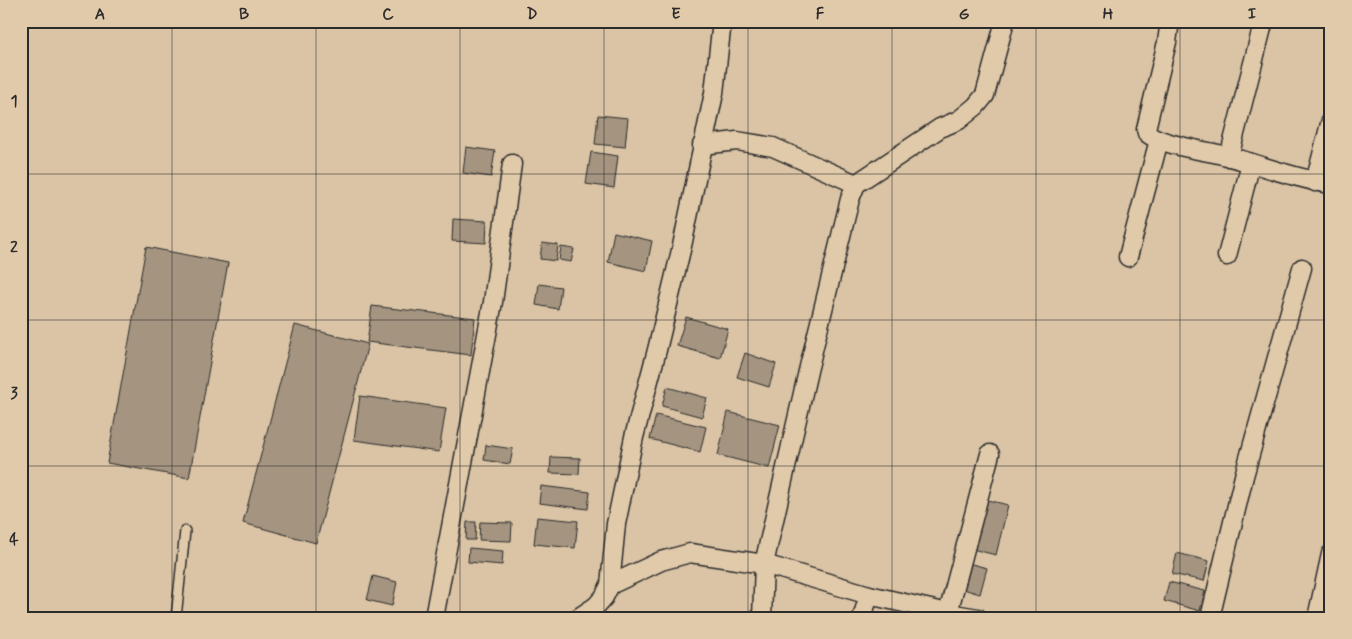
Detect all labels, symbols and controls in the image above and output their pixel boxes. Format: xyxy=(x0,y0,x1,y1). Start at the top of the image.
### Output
text: A xyxy=(95,4,105,25)
text: B xyxy=(239,4,249,25)
text: C xyxy=(382,4,394,25)
text: D xyxy=(526,4,538,25)
text: E xyxy=(671,4,681,25)
text: F xyxy=(816,4,825,25)
text: G xyxy=(959,4,970,25)
text: H xyxy=(1103,4,1114,25)
text: I xyxy=(1248,4,1257,25)
text: 1 xyxy=(10,91,18,112)
text: 2 xyxy=(10,237,18,258)
text: 3 xyxy=(10,383,18,404)
text: 4 xyxy=(9,529,19,550)

